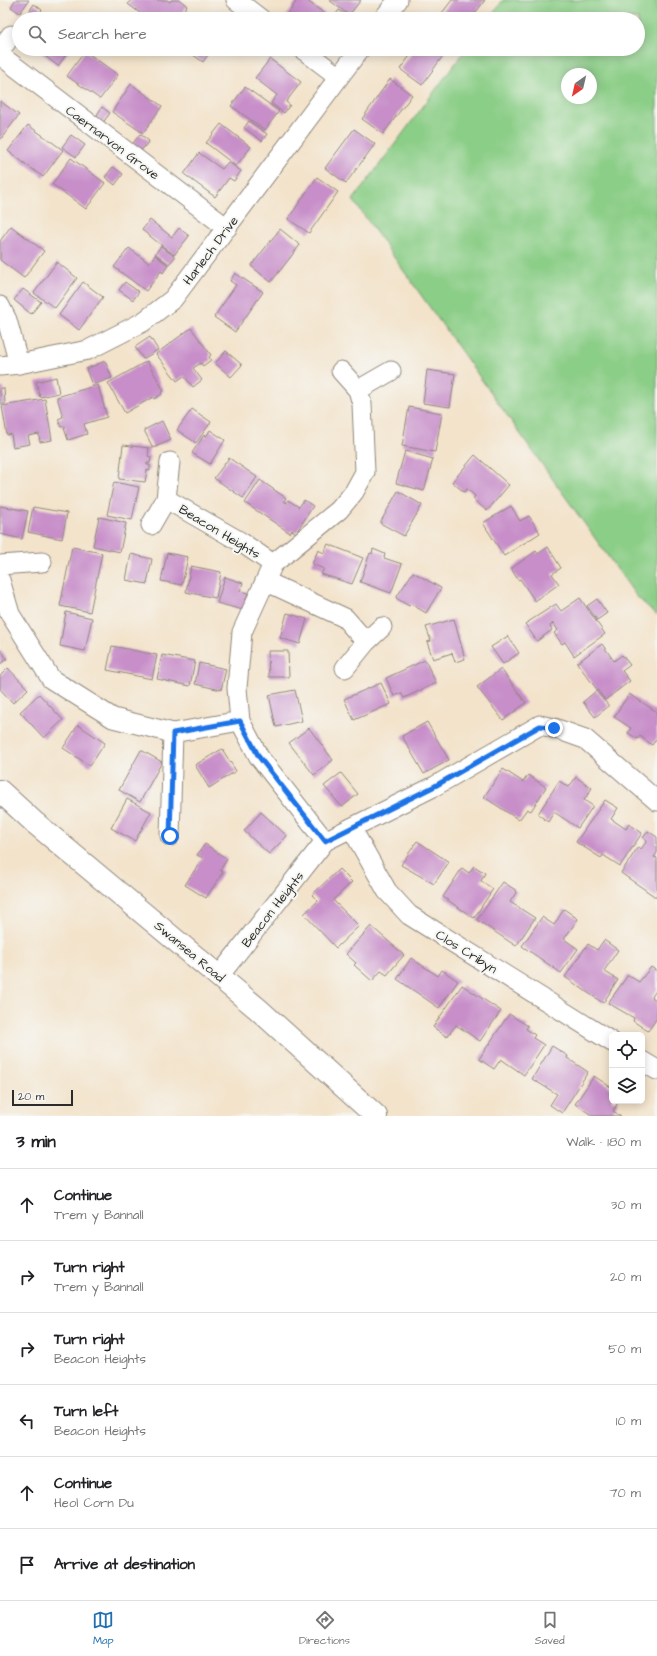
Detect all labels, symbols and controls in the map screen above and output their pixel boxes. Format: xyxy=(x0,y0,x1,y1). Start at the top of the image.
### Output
search box xyxy=(12,12,645,56)
icon: search xyxy=(26,23,48,45)
text: Search here xyxy=(58,24,147,45)
north arrow xyxy=(561,68,597,104)
street label: Caernarvon Grove xyxy=(62,102,163,184)
street label: Harlech Drive xyxy=(179,212,243,289)
street label: Beacon Heights xyxy=(175,500,264,564)
route end xyxy=(545,719,563,737)
route start xyxy=(161,827,179,845)
street label: Beacon Heights xyxy=(237,867,309,952)
street label: Swansea Road xyxy=(150,917,229,987)
street label: Clos Cribyn xyxy=(432,926,501,979)
map controls xyxy=(609,1032,645,1104)
button: locate xyxy=(609,1032,645,1068)
button: layers xyxy=(609,1068,645,1104)
scale bar xyxy=(12,1088,73,1107)
text: 20 m xyxy=(18,1089,44,1104)
text: 3 min xyxy=(16,1130,56,1154)
text: Walk · 180 m xyxy=(566,1133,641,1151)
text: Continue xyxy=(54,1185,112,1206)
icon: ahead xyxy=(16,1194,38,1216)
text: 30 m xyxy=(611,1196,641,1214)
text: Trem y Bannall xyxy=(54,1206,144,1224)
text: Turn right xyxy=(54,1257,125,1278)
icon: right xyxy=(16,1266,38,1288)
text: 20 m xyxy=(610,1268,641,1286)
text: Trem y Bannall xyxy=(54,1278,144,1296)
text: Turn right xyxy=(54,1329,125,1350)
icon: right xyxy=(16,1338,38,1360)
text: 50 m xyxy=(608,1340,641,1358)
text: Beacon Heights xyxy=(54,1350,146,1368)
text: Turn left xyxy=(54,1401,118,1422)
icon: left xyxy=(16,1410,38,1432)
text: 10 m xyxy=(616,1412,641,1430)
text: Beacon Heights xyxy=(54,1422,146,1440)
text: Continue xyxy=(54,1473,112,1494)
icon: ahead xyxy=(16,1482,38,1504)
text: 70 m xyxy=(609,1484,641,1502)
text: Heol Corn Du xyxy=(54,1494,134,1512)
icon: arrive xyxy=(16,1554,38,1576)
text: Arrive at destination xyxy=(54,1554,195,1575)
tab: Map xyxy=(92,1609,114,1648)
tab: Directions xyxy=(299,1609,350,1648)
tab: Saved xyxy=(535,1609,565,1648)

